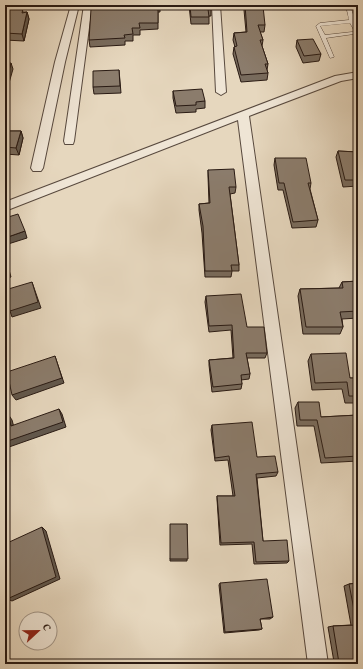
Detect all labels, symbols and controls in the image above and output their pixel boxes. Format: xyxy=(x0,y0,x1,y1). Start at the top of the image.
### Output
north arrow xyxy=(18,611,58,651)
text: С xyxy=(39,621,56,633)

